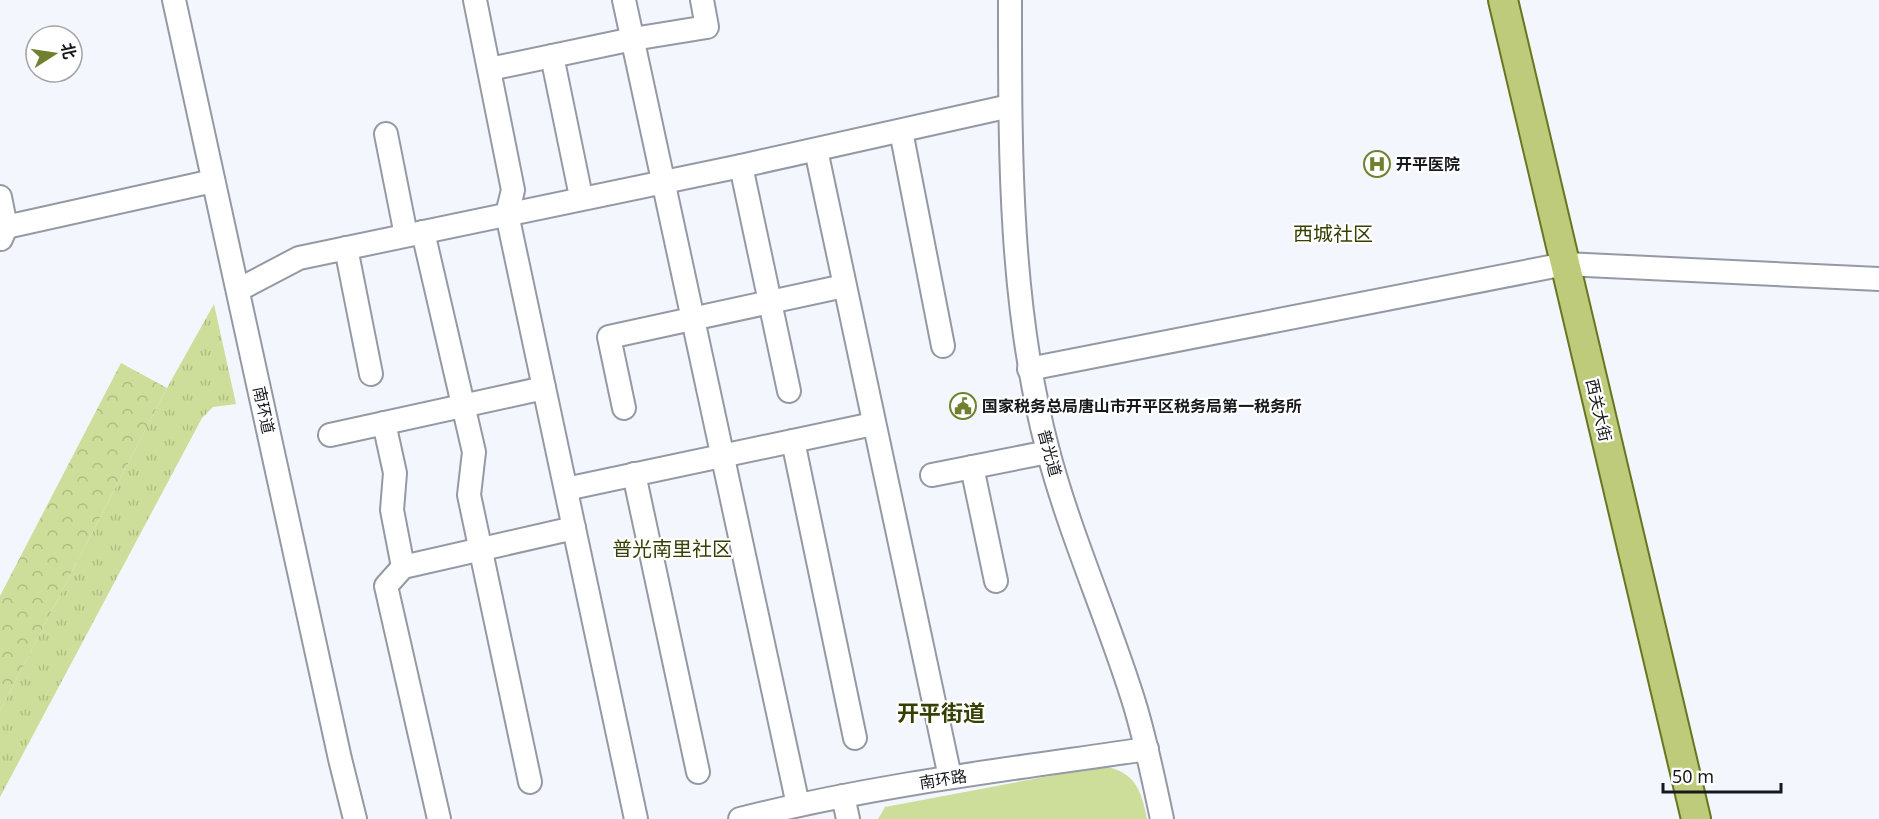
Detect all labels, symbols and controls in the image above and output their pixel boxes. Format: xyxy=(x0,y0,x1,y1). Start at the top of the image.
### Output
north arrow xyxy=(24,24,84,84)
text: 北 xyxy=(56,41,81,61)
hospital icon: 开平医院 xyxy=(1362,149,1392,179)
place label: 开平医院 xyxy=(1396,153,1460,175)
district label: 西城社区 xyxy=(1293,220,1373,247)
street label: 西关大街 xyxy=(1581,376,1617,444)
street label: 南环道 xyxy=(248,384,280,436)
public building icon: 国家税务总局唐山市开平区税务局第一税务所 xyxy=(948,391,978,421)
place label: 国家税务总局唐山市开平区税务局第一税务所 xyxy=(982,395,1302,417)
street label: 普光道 xyxy=(1033,427,1067,479)
district label: 普光南里社区 xyxy=(612,535,732,562)
district label: 开平街道 xyxy=(897,697,985,727)
scale bar xyxy=(1663,756,1782,794)
street label: 南环路 xyxy=(918,764,968,794)
text: 50 m xyxy=(1672,764,1714,788)

